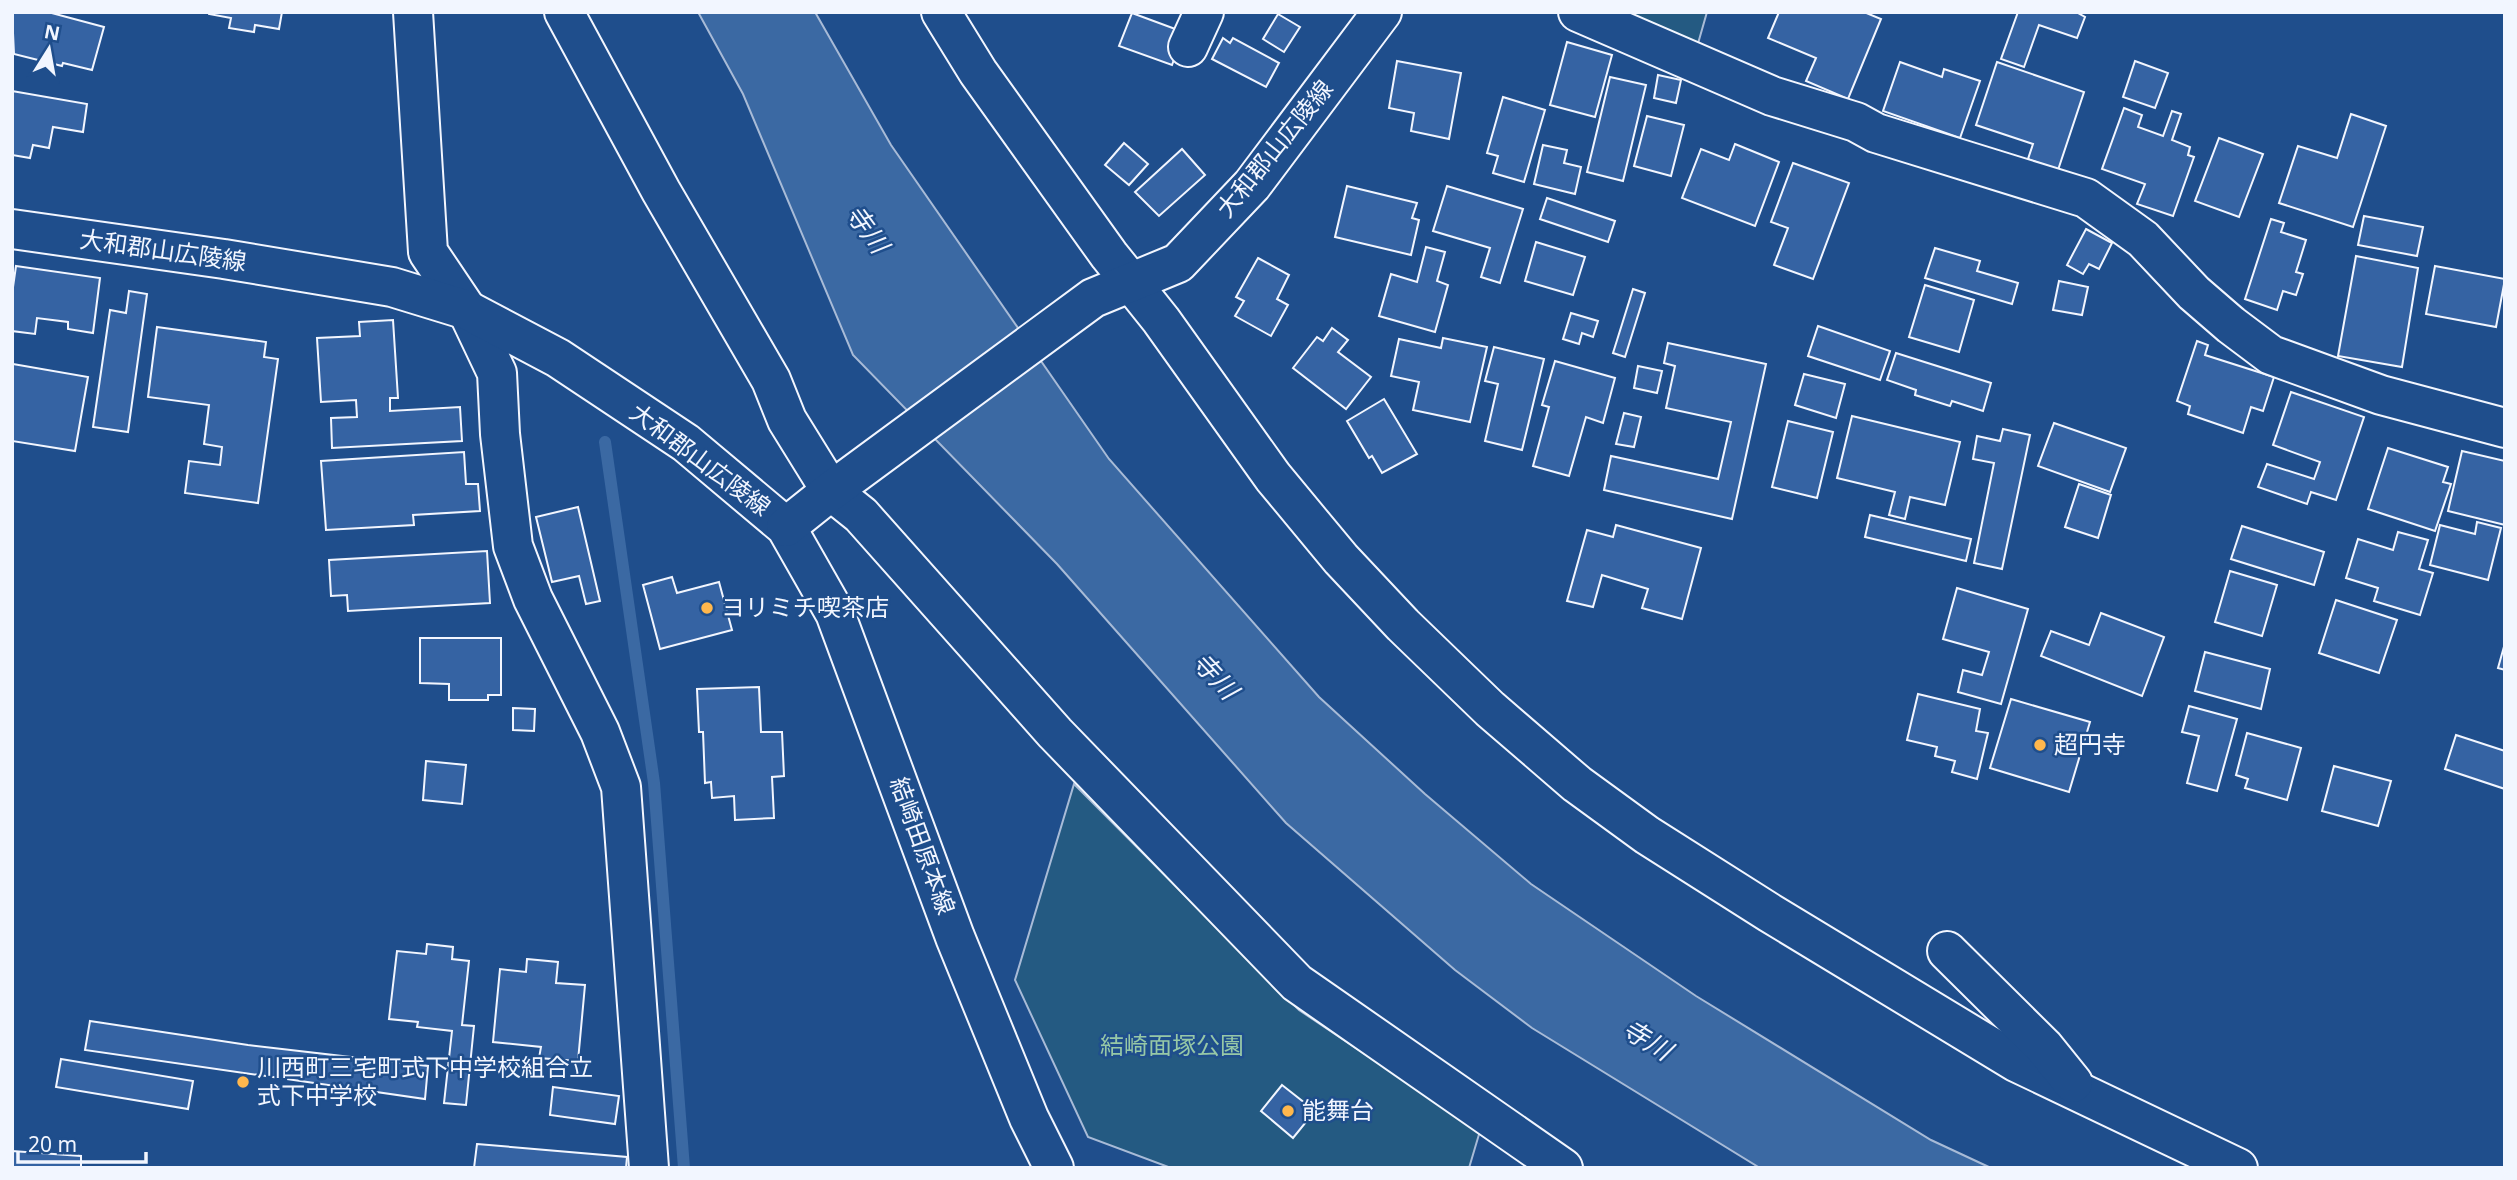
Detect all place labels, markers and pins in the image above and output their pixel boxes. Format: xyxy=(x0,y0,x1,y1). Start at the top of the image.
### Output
place label: ヨリミチ喫茶店 xyxy=(721,590,889,623)
marker: ヨリミチ喫茶店 xyxy=(699,600,715,616)
place label: 超円寺 xyxy=(2054,727,2126,760)
marker: 超円寺 xyxy=(2032,737,2048,753)
place label: 川西町三宅町式下中学校組合立 式下中学校 xyxy=(257,1050,593,1111)
marker: 川西町三宅町式下中学校組合立 式下中学校 xyxy=(235,1074,251,1090)
place label: 能舞台 xyxy=(1302,1093,1374,1126)
marker: 能舞台 xyxy=(1280,1103,1296,1119)

